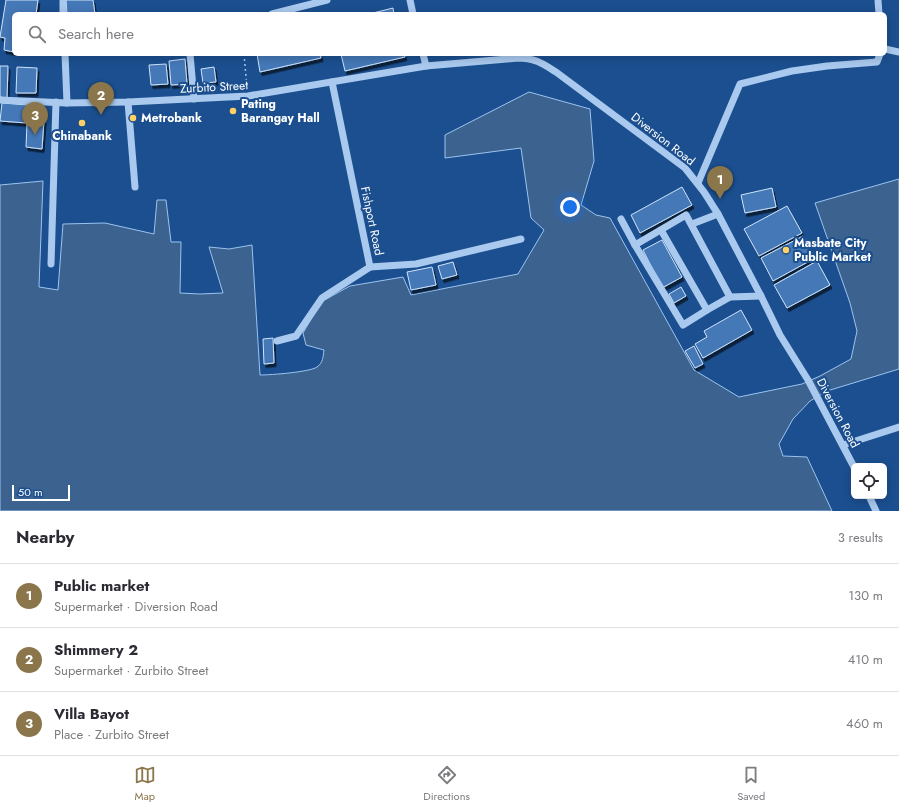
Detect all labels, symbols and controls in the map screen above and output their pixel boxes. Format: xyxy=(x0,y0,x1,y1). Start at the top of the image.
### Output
search box xyxy=(12,12,887,56)
icon: search xyxy=(26,23,48,45)
text: Search here xyxy=(58,23,134,45)
street label: Zurbito Street xyxy=(179,76,249,98)
pin: 2 xyxy=(88,82,114,115)
place label: Pating Barangay Hall xyxy=(241,95,320,127)
pin: 3 xyxy=(22,102,48,135)
marker: Pating Barangay Hall xyxy=(228,106,238,116)
street label: Diversion Road xyxy=(627,108,699,170)
place label: Metrobank xyxy=(141,109,202,127)
marker: Metrobank xyxy=(128,113,138,123)
marker: Chinabank xyxy=(77,118,87,128)
place label: Chinabank xyxy=(52,127,112,145)
pin: 1 xyxy=(707,166,733,199)
street label: Fishport Road xyxy=(356,185,388,257)
your location xyxy=(560,197,580,217)
place label: Masbate City Public Market xyxy=(794,234,871,266)
marker: Masbate City Public Market xyxy=(781,245,791,255)
street label: Diversion Road xyxy=(812,375,864,451)
map controls xyxy=(851,463,887,499)
button: locate xyxy=(851,463,887,499)
scale bar xyxy=(12,483,70,502)
text: 50 m xyxy=(18,484,43,500)
text: Nearby xyxy=(16,525,74,549)
text: 3 results xyxy=(838,528,883,547)
text: Public market xyxy=(54,575,149,597)
text: 1 xyxy=(26,586,32,605)
text: 130 m xyxy=(848,586,883,605)
text: Supermarket · Diversion Road xyxy=(54,597,218,616)
text: Shimmery 2 xyxy=(54,639,138,661)
text: 2 xyxy=(25,650,33,669)
text: 410 m xyxy=(848,650,883,669)
text: Supermarket · Zurbito Street xyxy=(54,661,208,680)
text: Villa Bayot xyxy=(54,703,129,725)
text: 3 xyxy=(25,714,33,733)
text: 460 m xyxy=(846,714,883,733)
text: Place · Zurbito Street xyxy=(54,725,169,744)
tab: Map xyxy=(134,764,156,804)
tab: Directions xyxy=(423,764,470,804)
tab: Saved xyxy=(737,764,765,804)

